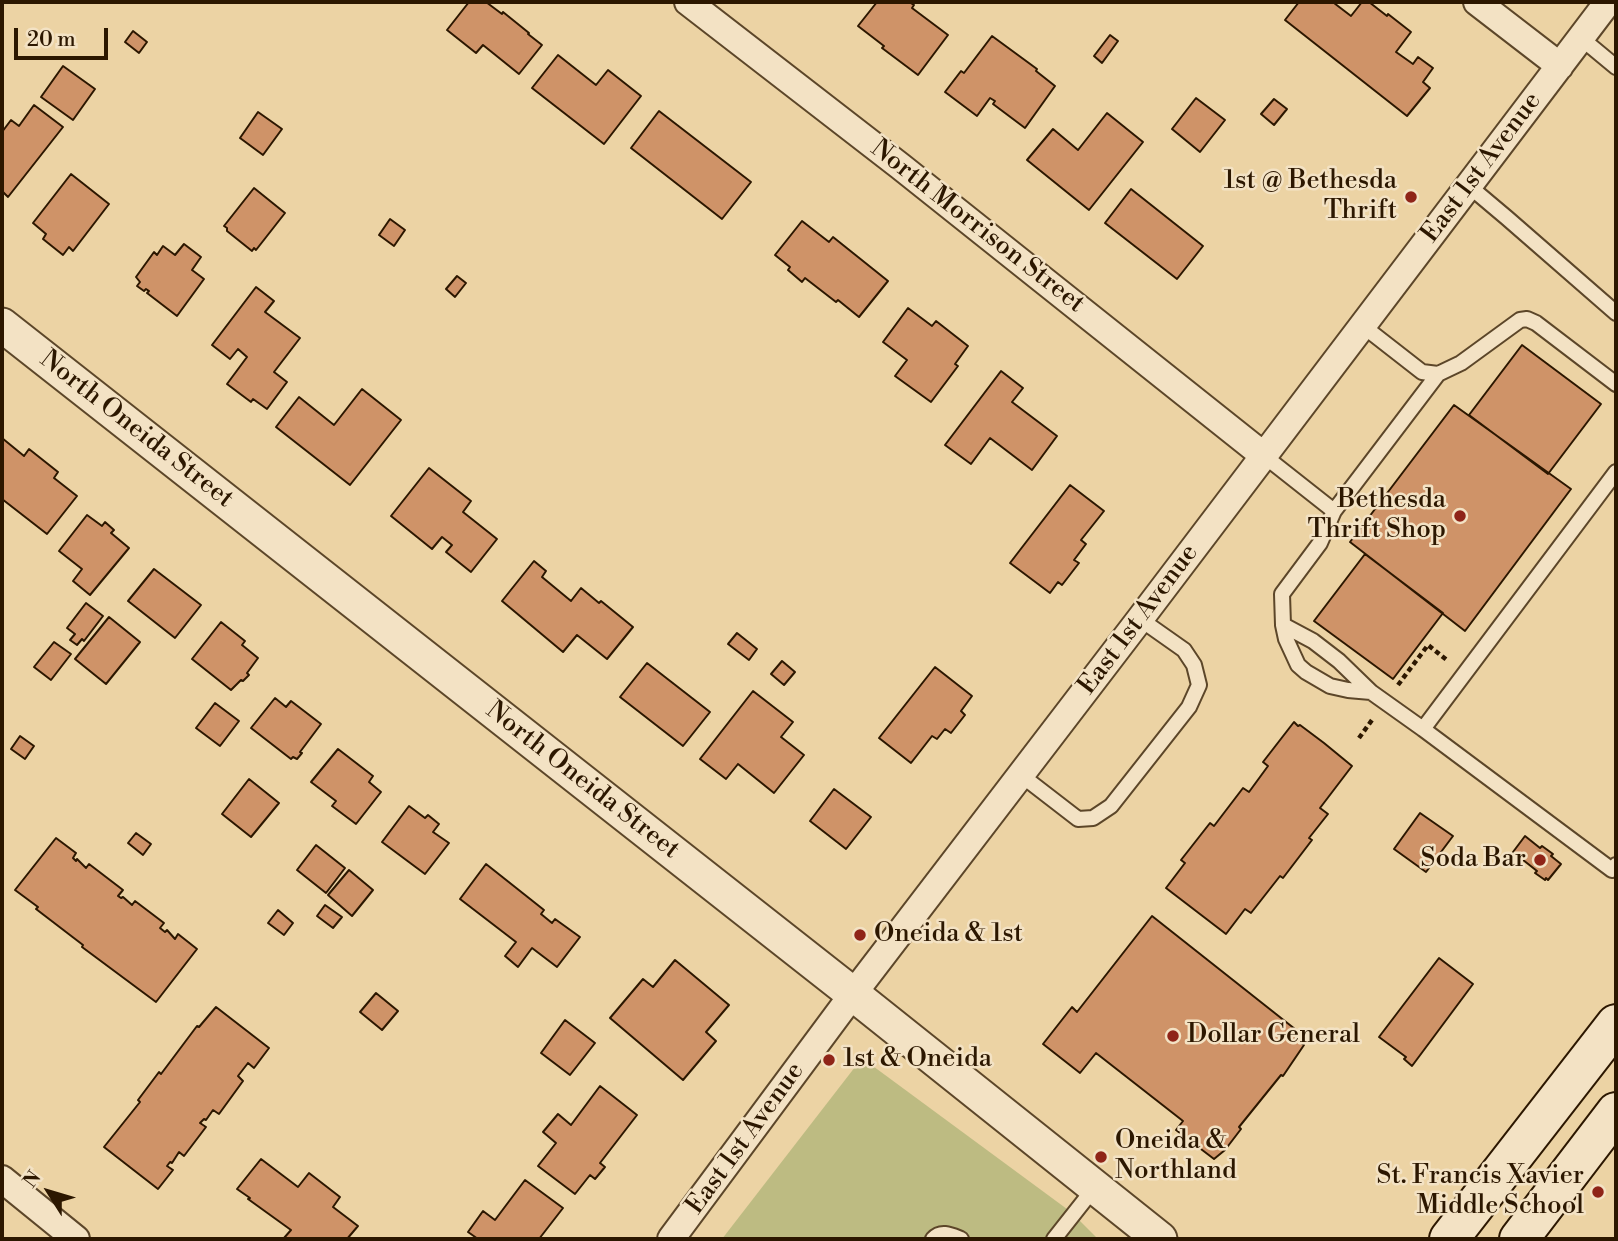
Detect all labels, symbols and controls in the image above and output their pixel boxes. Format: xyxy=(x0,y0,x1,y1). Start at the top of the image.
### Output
scale bar xyxy=(18,14,112,58)
text: 20 m xyxy=(27,27,76,53)
street label: East 1st Avenue xyxy=(1415,87,1549,249)
street label: North Morrison Street xyxy=(864,134,1090,320)
place label: 1st @ Bethesda Thrift xyxy=(1224,166,1397,228)
marker: 1st @ Bethesda Thrift xyxy=(1403,189,1419,205)
street label: North Oneida Street xyxy=(33,345,239,515)
place label: Bethesda Thrift Shop xyxy=(1307,485,1446,546)
marker: Bethesda Thrift Shop xyxy=(1452,508,1468,524)
street label: East 1st Avenue xyxy=(1072,539,1206,701)
street label: North Oneida Street xyxy=(479,696,685,866)
place label: Soda Bar xyxy=(1421,844,1526,876)
marker: Soda Bar xyxy=(1532,852,1548,868)
place label: Oneida & 1st xyxy=(874,919,1023,951)
marker: Oneida & 1st xyxy=(852,927,868,943)
place label: Dollar General xyxy=(1187,1020,1360,1052)
marker: Dollar General xyxy=(1165,1028,1181,1044)
place label: 1st & Oneida xyxy=(843,1044,992,1076)
marker: 1st & Oneida xyxy=(821,1052,837,1068)
street label: East 1st Avenue xyxy=(680,1057,812,1221)
place label: Oneida & Northland xyxy=(1115,1126,1237,1188)
marker: Oneida & Northland xyxy=(1093,1149,1109,1165)
north arrow xyxy=(14,1157,84,1227)
place label: St. Francis Xavier Middle School xyxy=(1377,1161,1584,1222)
text: N xyxy=(18,1166,46,1193)
marker: St. Francis Xavier Middle School xyxy=(1590,1184,1606,1200)

